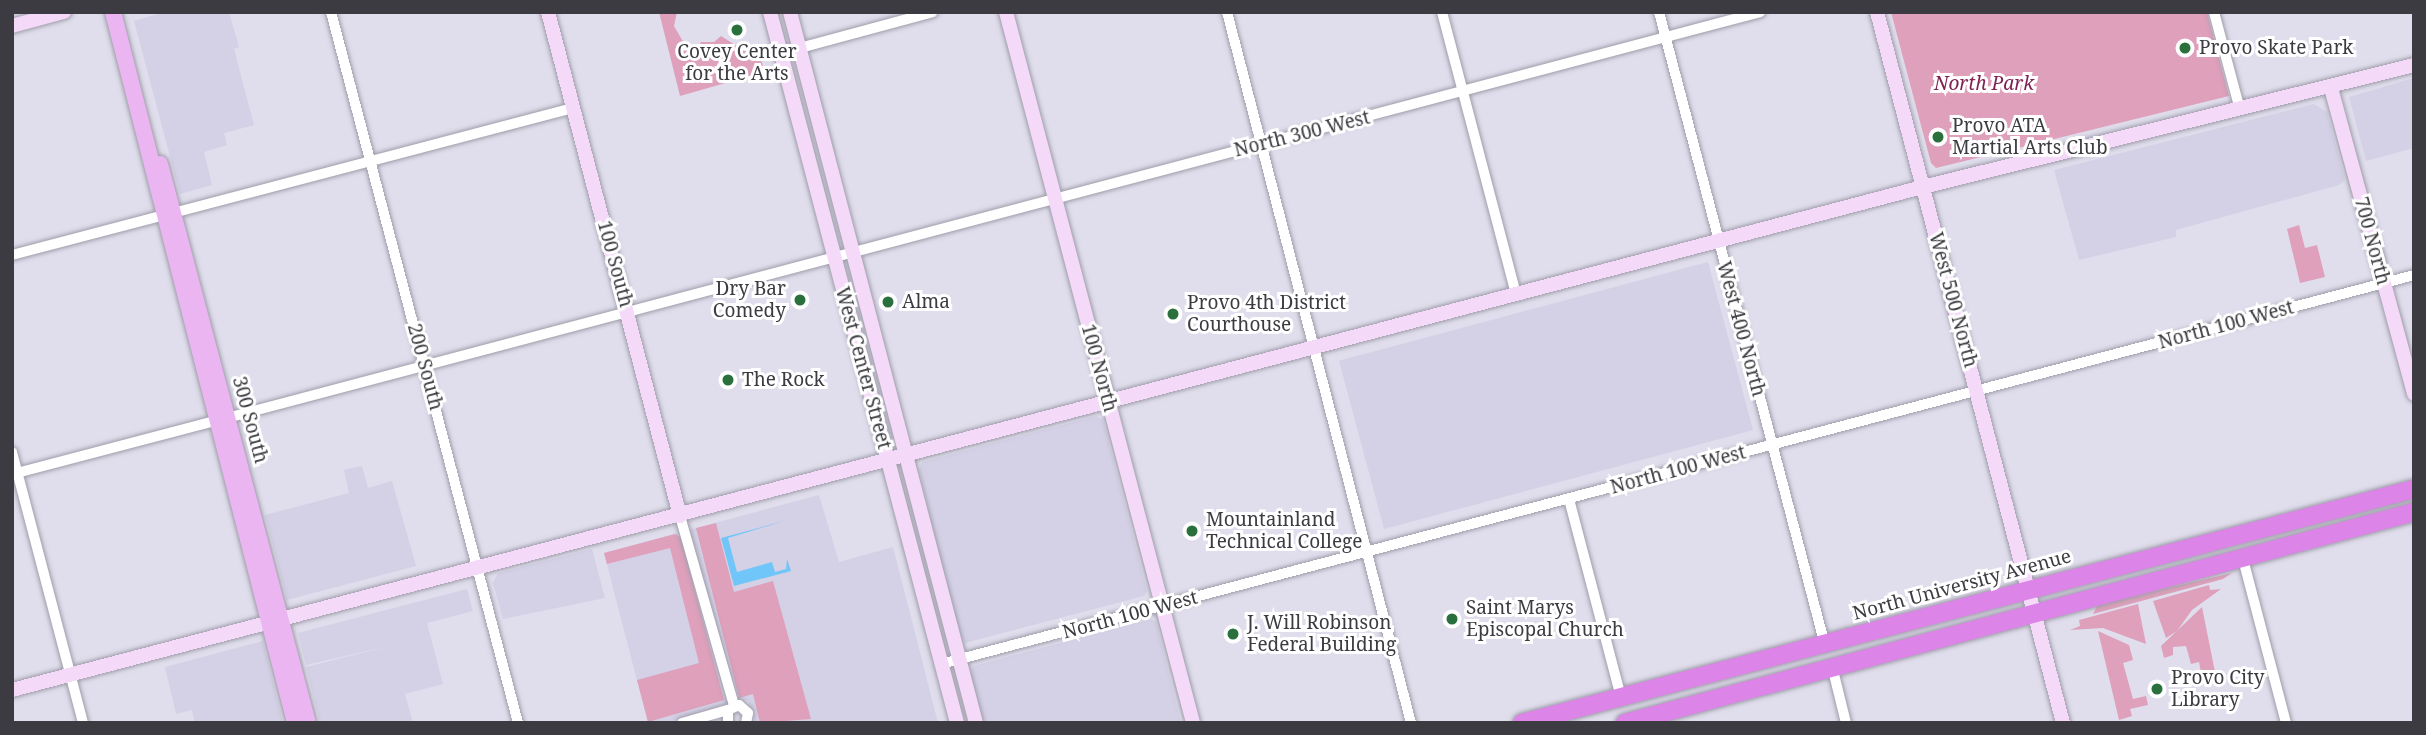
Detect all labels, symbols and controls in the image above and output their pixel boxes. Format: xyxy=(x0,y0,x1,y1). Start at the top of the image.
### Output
marker: Covey Center for the Arts xyxy=(729,22,745,38)
place label: Provo Skate Park xyxy=(2199,37,2353,59)
marker: Provo Skate Park xyxy=(2177,40,2193,56)
place label: Covey Center for the Arts xyxy=(677,41,797,85)
park label: North Park xyxy=(1934,73,2034,95)
street label: North 300 West xyxy=(1232,106,1372,162)
place label: Provo ATA Martial Arts Club xyxy=(1952,115,2108,159)
marker: Provo ATA Martial Arts Club xyxy=(1930,129,1946,145)
street label: 700 North xyxy=(2349,195,2395,287)
street label: 100 South xyxy=(592,218,638,310)
street label: West 500 North xyxy=(1924,230,1982,370)
street label: West 400 North xyxy=(1712,259,1770,399)
place label: Dry Bar Comedy xyxy=(713,278,786,322)
street label: West Center Street xyxy=(830,284,896,452)
place label: Alma xyxy=(902,291,950,313)
marker: Dry Bar Comedy xyxy=(792,292,808,308)
place label: Provo 4th District Courthouse xyxy=(1187,292,1346,336)
marker: Alma xyxy=(880,294,896,310)
street label: North 100 West xyxy=(2156,296,2296,354)
marker: Provo 4th District Courthouse xyxy=(1165,306,1181,322)
street label: 200 South xyxy=(402,321,448,413)
street label: 100 North xyxy=(1076,322,1122,414)
place label: The Rock xyxy=(742,369,825,391)
marker: The Rock xyxy=(720,372,736,388)
street label: 300 South xyxy=(227,374,273,466)
street label: North 100 West xyxy=(1608,441,1748,499)
place label: Mountainland Technical College xyxy=(1206,509,1362,553)
marker: Mountainland Technical College xyxy=(1184,523,1200,539)
street label: North University Avenue xyxy=(1850,545,2074,625)
street label: North 100 West xyxy=(1060,586,1200,644)
place label: Saint Marys Episcopal Church xyxy=(1466,597,1624,641)
marker: Saint Marys Episcopal Church xyxy=(1444,611,1460,627)
place label: J. Will Robinson Federal Building xyxy=(1247,612,1396,656)
marker: J. Will Robinson Federal Building xyxy=(1225,626,1241,642)
place label: Provo City Library xyxy=(2171,667,2264,711)
marker: Provo City Library xyxy=(2149,681,2165,697)

